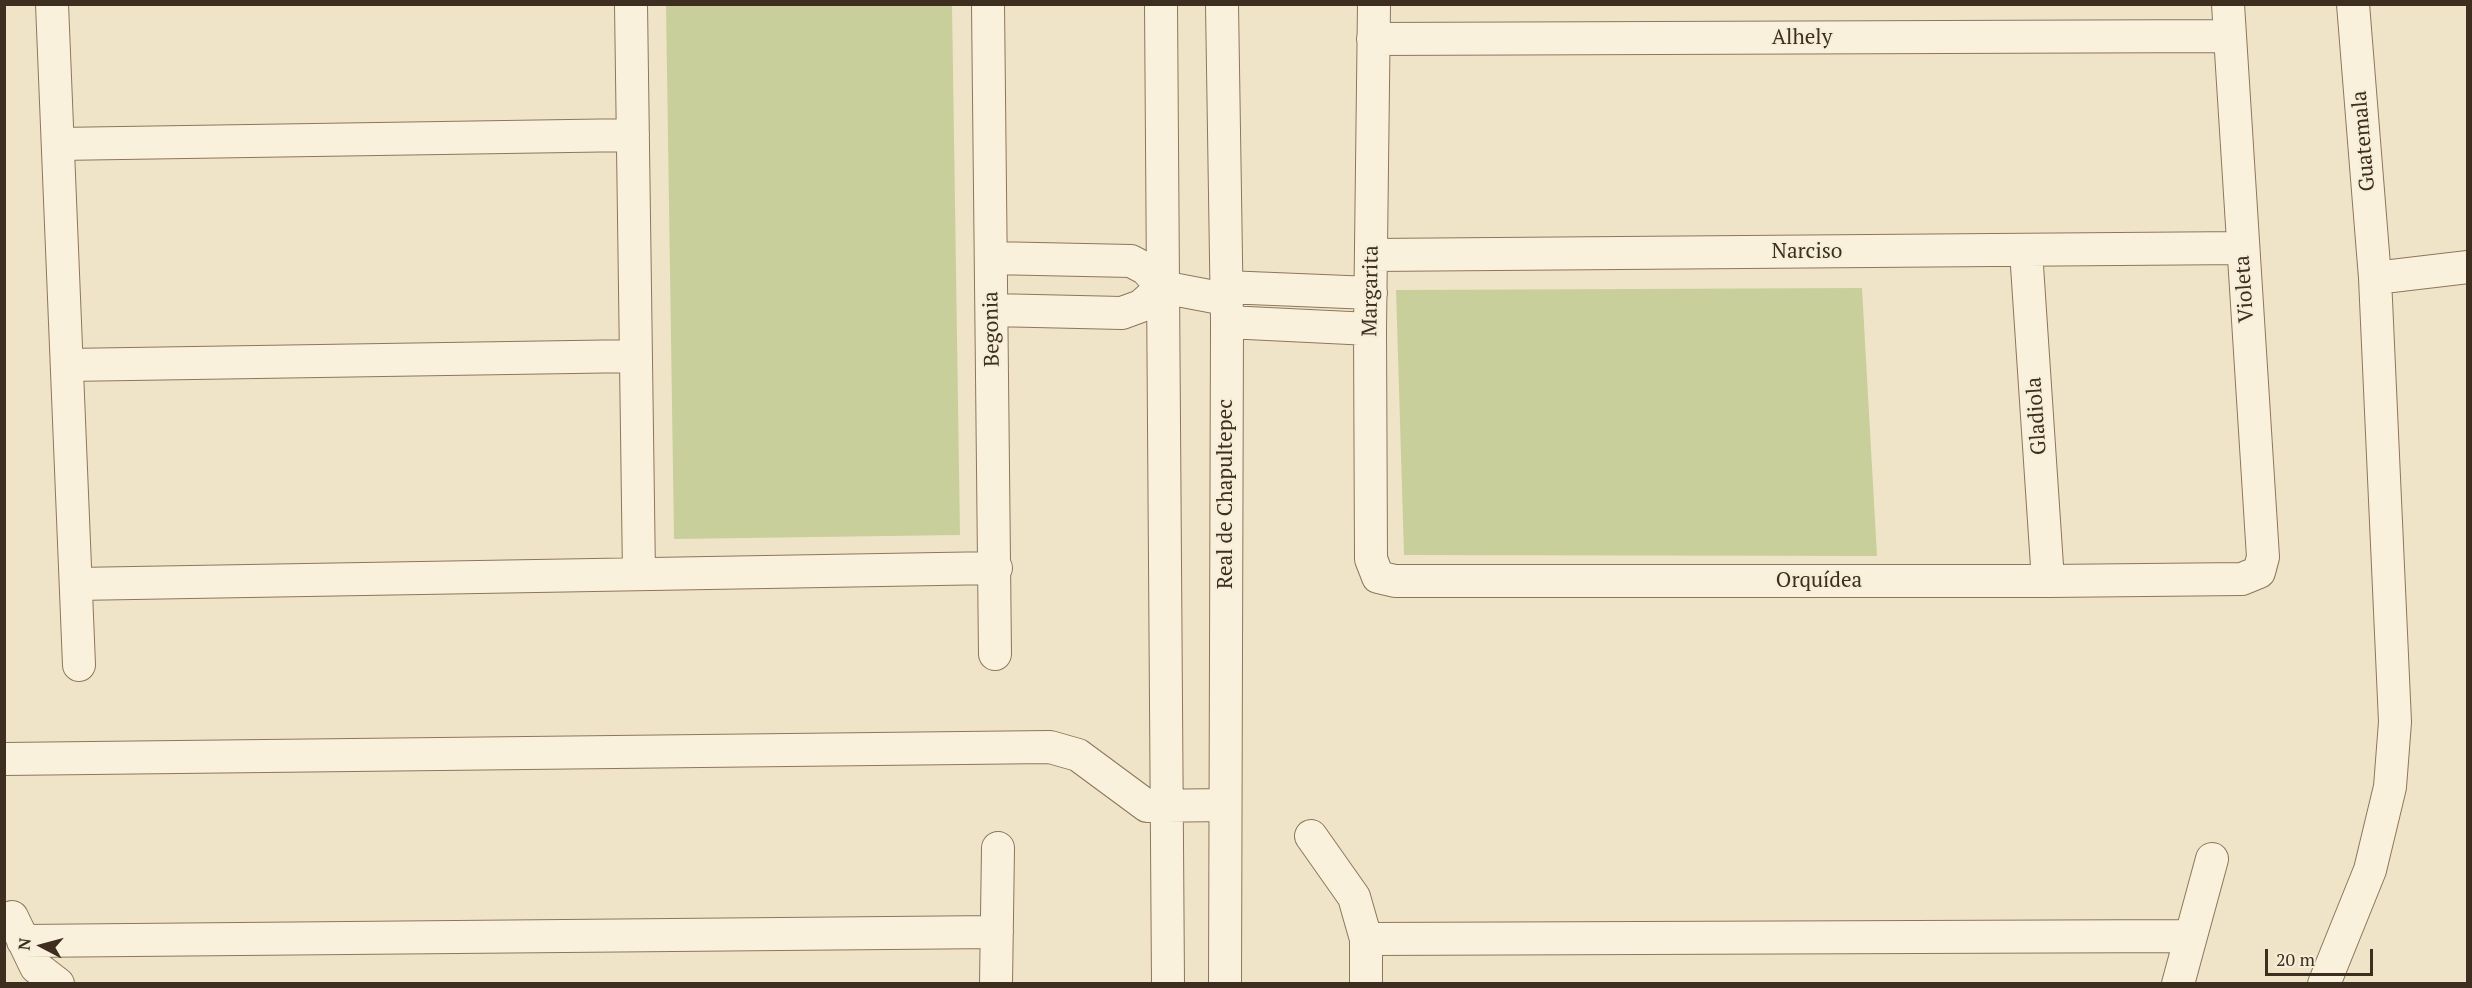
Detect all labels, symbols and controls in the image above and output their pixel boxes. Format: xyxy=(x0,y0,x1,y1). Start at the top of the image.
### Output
street label: Alhely xyxy=(1772,25,1832,51)
street label: Guatemala xyxy=(2347,90,2381,192)
street label: Narciso xyxy=(1772,239,1842,265)
street label: Margarita xyxy=(1358,245,1384,337)
street label: Violeta xyxy=(2230,254,2260,324)
street label: Begonia xyxy=(979,291,1005,367)
street label: Gladiola xyxy=(2022,376,2052,456)
street label: Real de Chapultepec xyxy=(1213,399,1239,589)
street label: Orquídea xyxy=(1776,568,1862,594)
north arrow xyxy=(12,916,72,976)
text: N xyxy=(13,937,36,951)
scale bar xyxy=(2268,937,2376,975)
text: 20 m xyxy=(2276,947,2315,971)

